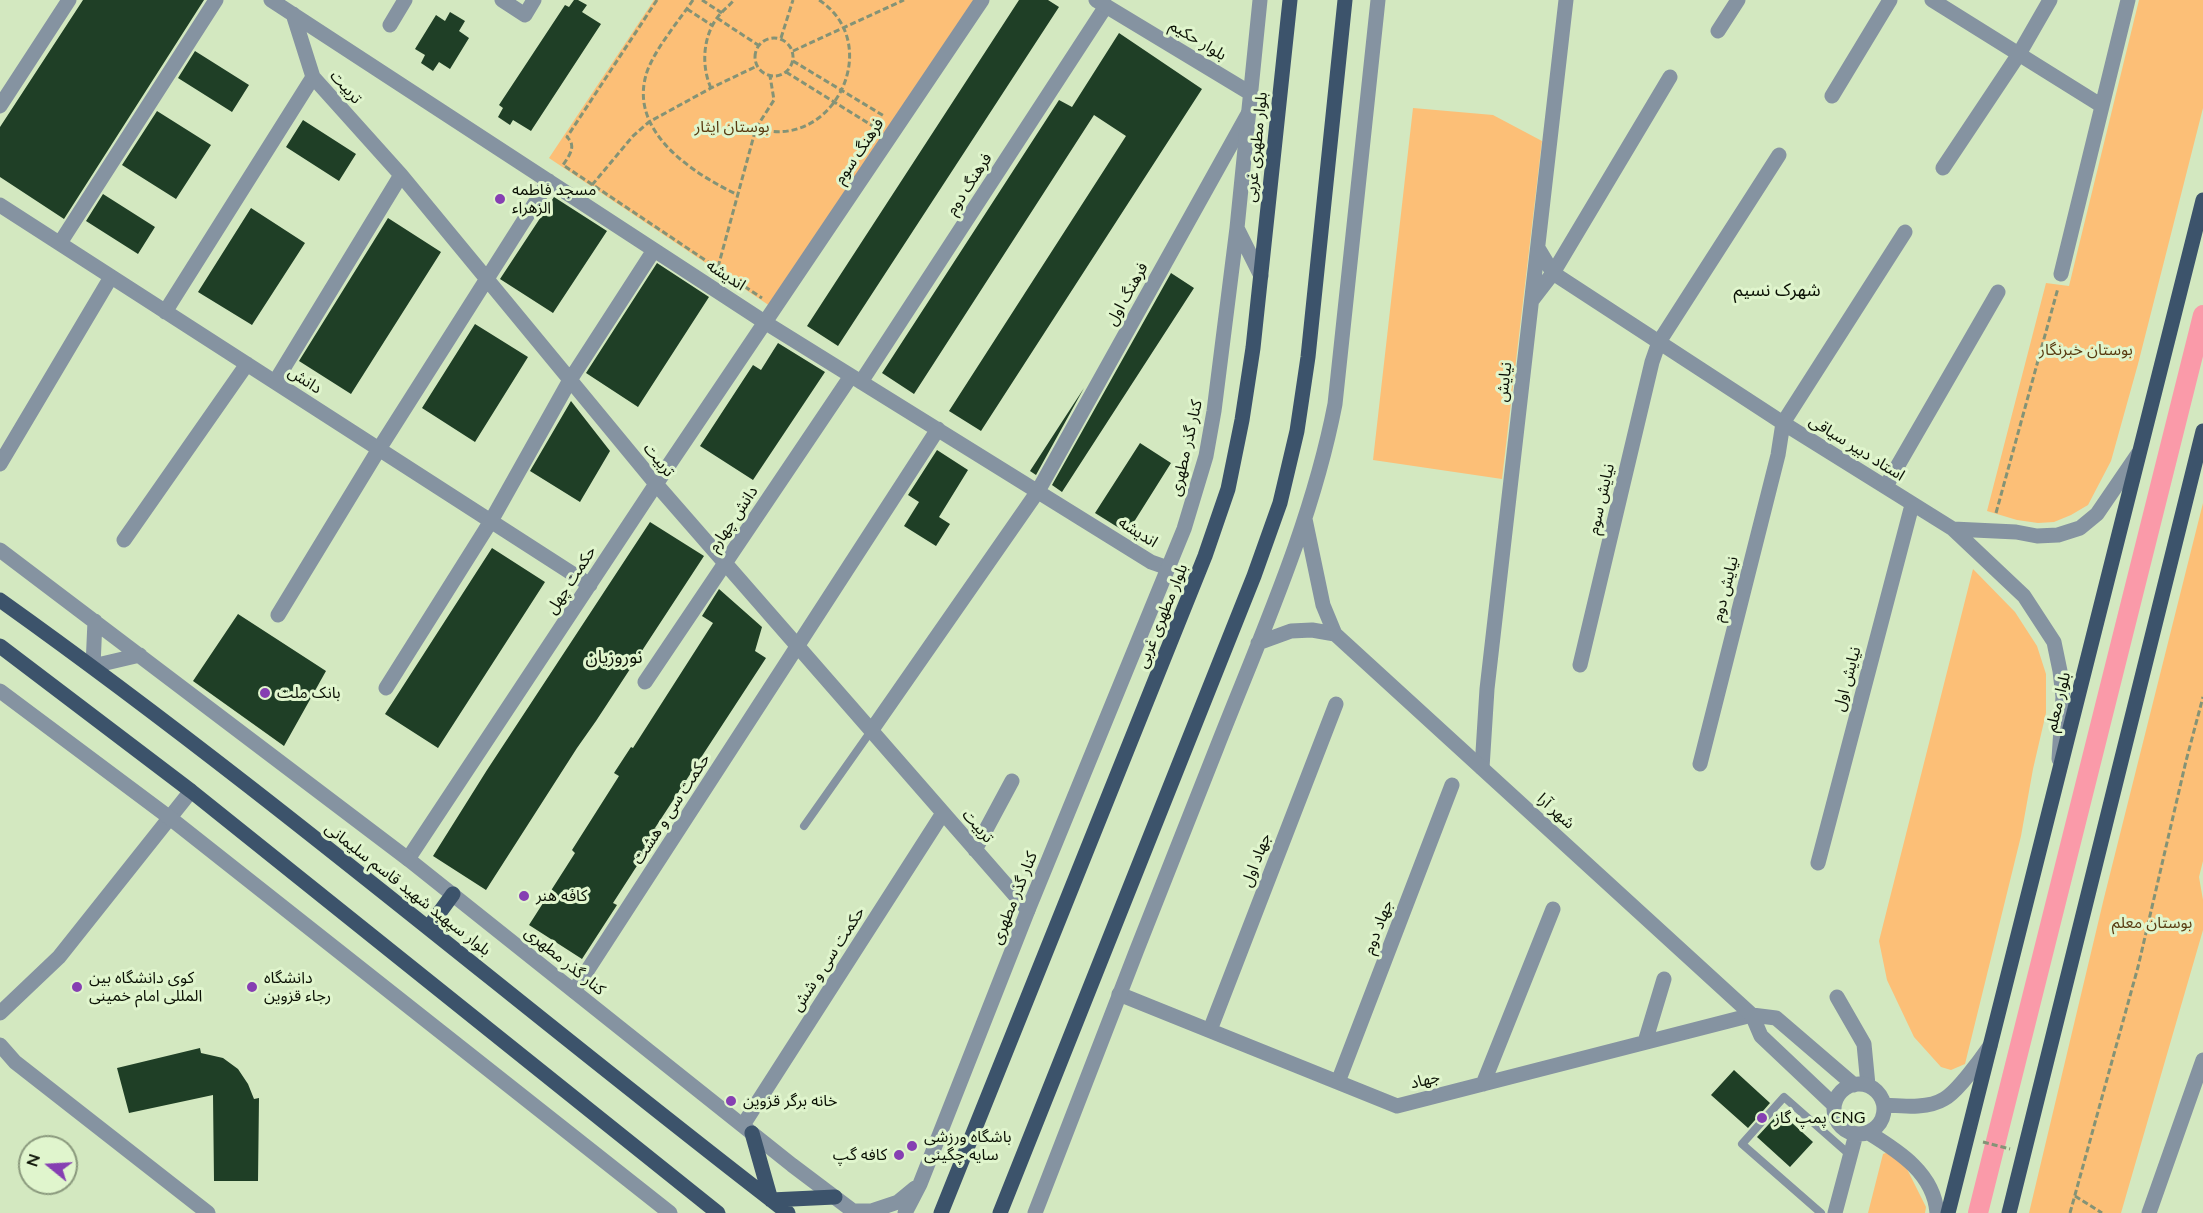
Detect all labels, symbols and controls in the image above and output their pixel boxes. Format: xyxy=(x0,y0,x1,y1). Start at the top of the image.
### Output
street label: بلوار حکیم xyxy=(1166,16,1230,64)
street label: تربیت xyxy=(326,66,366,108)
street label: بلوار مطهری غربی xyxy=(1241,91,1271,203)
street label: فرهنگ سوم xyxy=(830,115,888,187)
park label: بوستان ایثار xyxy=(694,117,770,137)
street label: فرهنگ دوم xyxy=(942,150,996,218)
place label: مسجد فاطمه الزهراء xyxy=(512,180,596,218)
marker: مسجد فاطمه الزهراء xyxy=(493,192,507,206)
street label: اندیشه xyxy=(703,255,749,295)
street label: فرهنگ اول xyxy=(1102,259,1152,329)
district label: شهرک نسیم xyxy=(1733,279,1821,301)
park label: بوستان خبرنگار xyxy=(2039,340,2133,360)
street label: نيايش xyxy=(1492,361,1516,403)
street label: دانش xyxy=(285,362,325,398)
street label: کنار گذر مطهری xyxy=(1166,398,1206,498)
street label: استاد دبیر سیاقی xyxy=(1806,411,1908,485)
street label: تربیت xyxy=(639,439,679,481)
street label: نیایش سوم xyxy=(1584,462,1618,536)
street label: دانش چهارم xyxy=(704,482,762,556)
street label: اندیشه xyxy=(1115,513,1161,551)
street label: حکمت چهل xyxy=(542,542,600,618)
street label: نیایش دوم xyxy=(1708,554,1742,624)
street label: بلوار مطهری غربی xyxy=(1132,561,1192,671)
street label: نیایش اول xyxy=(1829,645,1865,713)
district label: نوروزیان xyxy=(585,646,643,668)
street label: بلوار معلم xyxy=(2041,670,2075,734)
place label: بانک ملت xyxy=(277,683,341,703)
marker: بانک ملت xyxy=(258,686,272,700)
street label: حکمت سی و هشت xyxy=(628,750,714,868)
street label: شهر آرا xyxy=(1533,789,1579,833)
street label: تربیت xyxy=(958,805,998,847)
street label: بلوار سپهبد شهید قاسم سلیمانی xyxy=(321,818,495,960)
street label: جهاد اول xyxy=(1237,830,1275,890)
street label: کنار گذر مطهری xyxy=(987,849,1041,947)
place label: کافه هنر xyxy=(536,886,587,906)
marker: کافه هنر xyxy=(517,889,531,903)
street label: جهاد دوم xyxy=(1359,897,1397,957)
street label: حکمت سی و شش xyxy=(787,903,869,1015)
park label: بوستان معلم xyxy=(2112,913,2192,933)
street label: کنار گذر مطهری xyxy=(521,923,609,999)
place label: کوی دانشگاه بین المللی امام خمینی xyxy=(89,968,202,1006)
place label: دانشگاه رجاء قزوین xyxy=(264,968,331,1006)
marker: کوی دانشگاه بین المللی امام خمینی xyxy=(70,980,84,994)
marker: دانشگاه رجاء قزوین xyxy=(245,980,259,994)
street label: جهاد xyxy=(1408,1067,1442,1093)
place label: خانه برگر قزوین xyxy=(743,1091,837,1111)
marker: خانه برگر قزوین xyxy=(724,1094,738,1108)
place label: پمپ گاز CNG xyxy=(1774,1108,1865,1128)
marker: پمپ گاز CNG xyxy=(1755,1111,1769,1125)
place label: باشگاه ورزشى سايه چگينى xyxy=(924,1127,1012,1165)
north arrow xyxy=(18,1135,78,1195)
marker: باشگاه ورزشى سايه چگينى xyxy=(905,1139,919,1153)
place label: کافه گپ xyxy=(833,1145,887,1165)
marker: کافه گپ xyxy=(892,1148,906,1162)
text: N xyxy=(21,1151,43,1169)

